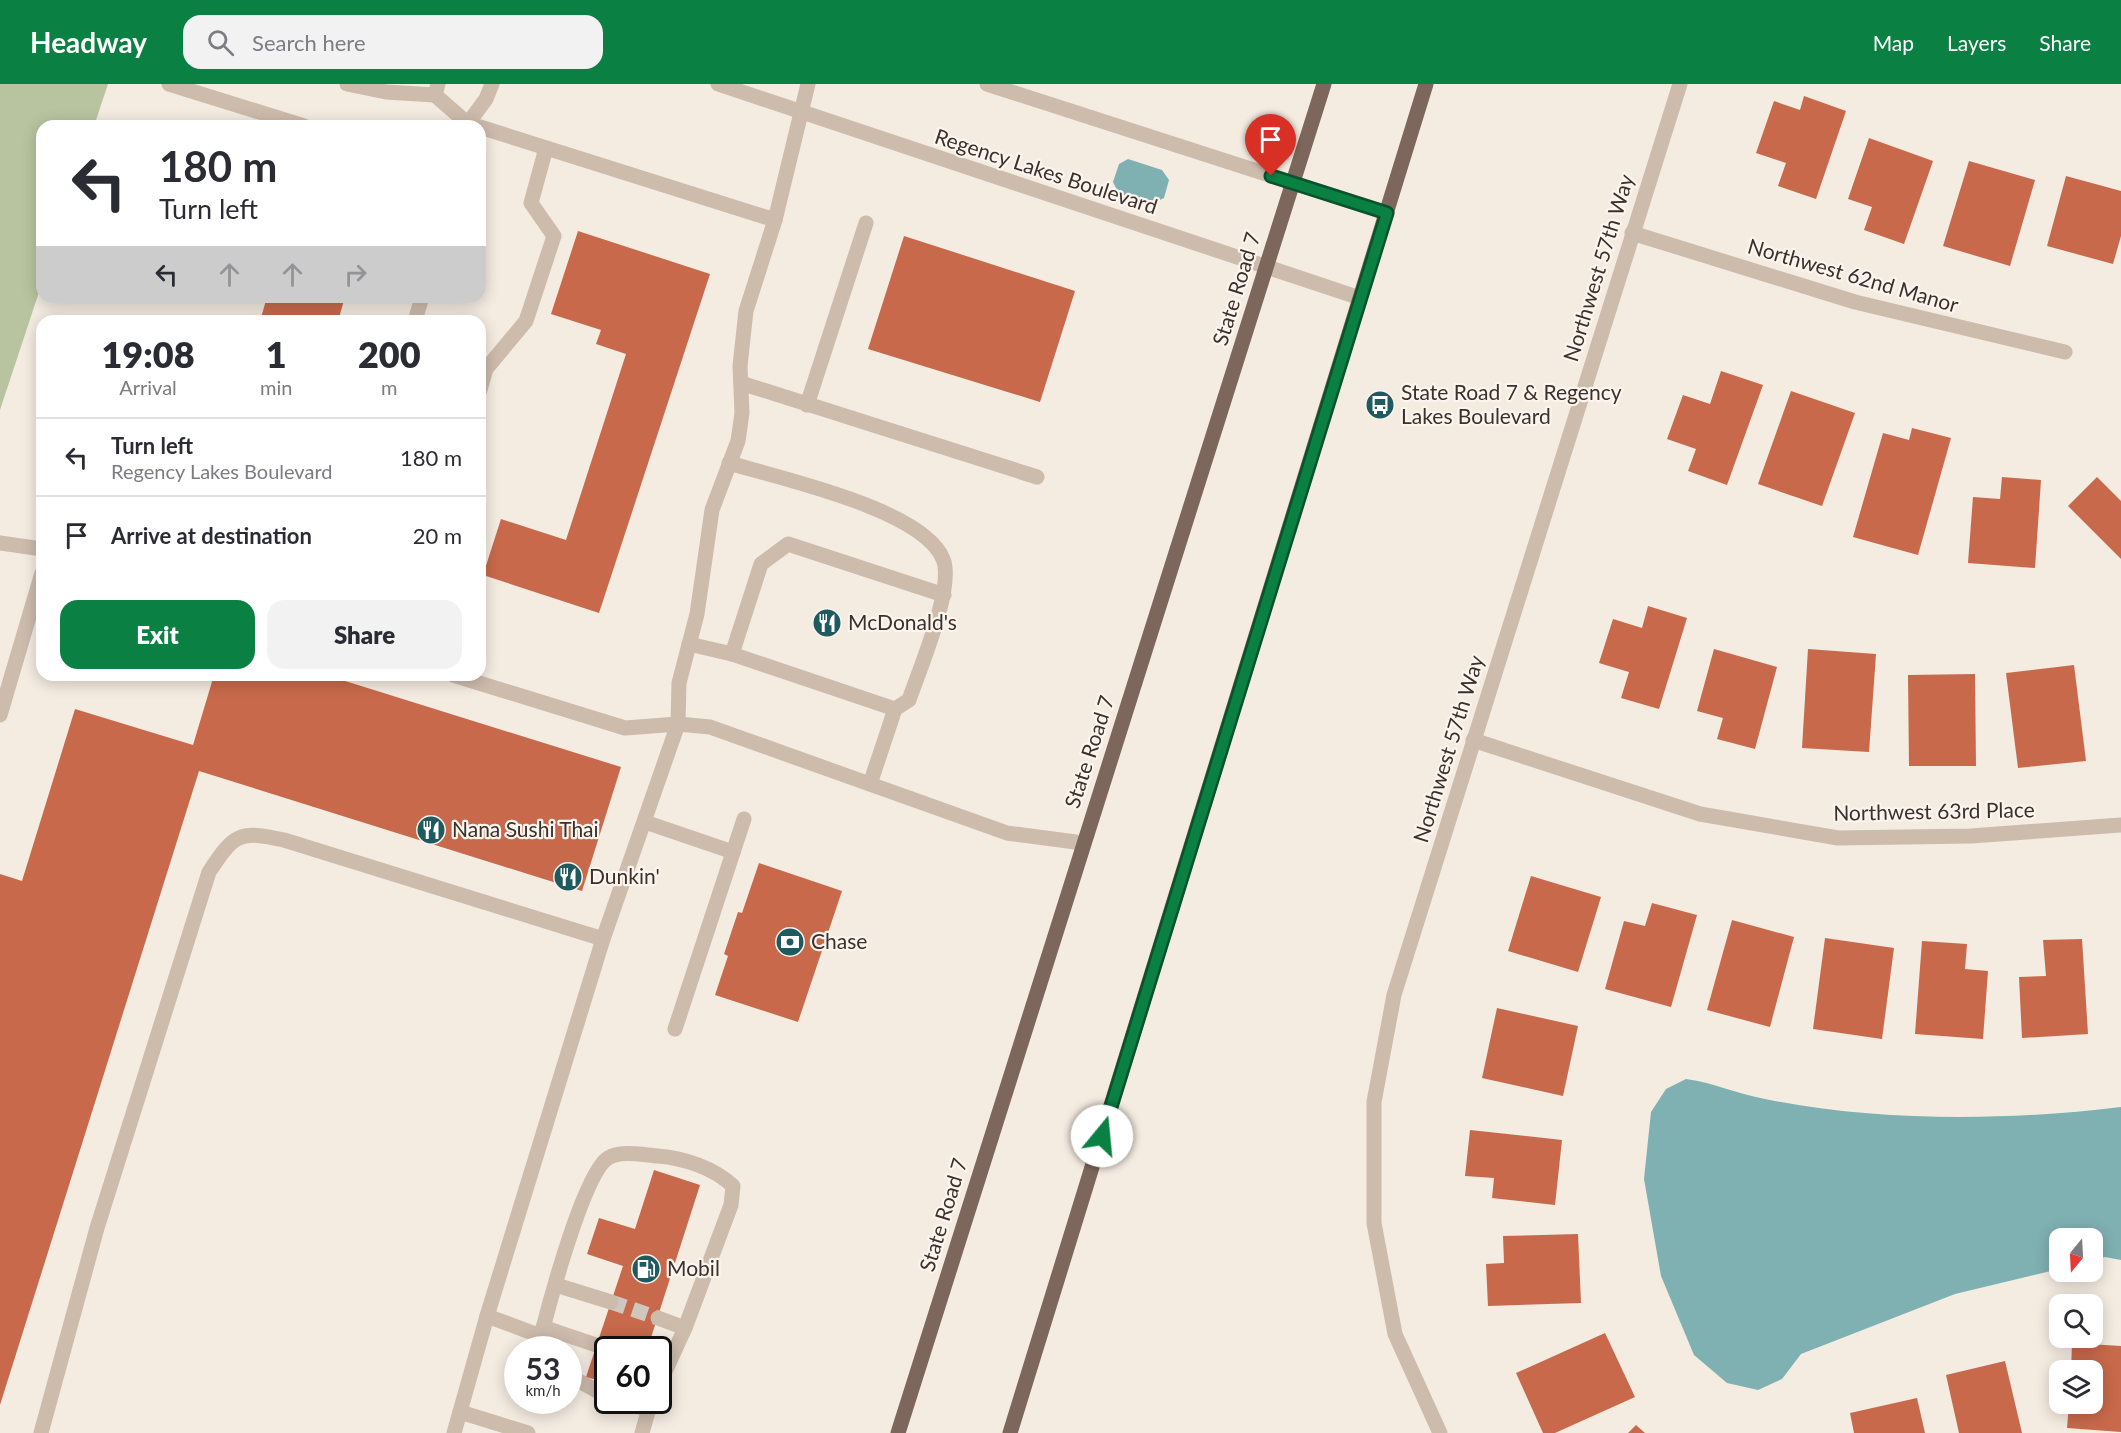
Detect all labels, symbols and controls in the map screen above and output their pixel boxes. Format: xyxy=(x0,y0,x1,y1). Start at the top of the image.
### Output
search box xyxy=(183,15,603,69)
text: Headway xyxy=(30,25,147,59)
icon: search xyxy=(204,26,237,59)
text: Search here xyxy=(252,29,366,56)
text: Map xyxy=(1873,30,1914,55)
text: Layers xyxy=(1947,30,2006,55)
text: Share xyxy=(2039,30,2091,55)
pin xyxy=(1245,114,1296,176)
street label: Regency Lakes Boulevard xyxy=(932,123,1161,218)
icon: arrive xyxy=(1254,123,1287,156)
text: 180 m xyxy=(159,141,277,191)
icon: left xyxy=(60,144,138,222)
street label: Northwest 57th Way xyxy=(1557,171,1638,364)
text: Turn left xyxy=(159,192,258,225)
street label: State Road 7 xyxy=(1207,229,1265,348)
street label: Northwest 62nd Manor xyxy=(1745,232,1962,317)
icon: left xyxy=(150,258,183,291)
icon: ahead xyxy=(213,258,246,291)
icon: ahead xyxy=(276,258,309,291)
icon: right xyxy=(339,258,372,291)
text: 19:08 xyxy=(101,332,195,376)
text: 1 xyxy=(266,332,287,376)
text: 200 xyxy=(358,332,421,376)
text: Arrival xyxy=(119,375,177,399)
text: min xyxy=(260,375,292,399)
text: m xyxy=(381,375,397,399)
place label: State Road 7 & Regency Lakes Boulevard xyxy=(1401,379,1622,428)
bus stop icon: State Road 7 & Regency Lakes Boulevard xyxy=(1364,389,1396,421)
text: Turn left xyxy=(111,432,193,459)
icon: left xyxy=(60,441,93,474)
text: 180 m xyxy=(400,444,462,471)
text: Regency Lakes Boulevard xyxy=(111,459,333,483)
icon: arrive xyxy=(60,519,93,552)
text: Arrive at destination xyxy=(111,522,312,549)
text: 20 m xyxy=(413,522,462,549)
button: Exit xyxy=(60,600,255,669)
button: Share xyxy=(267,600,462,669)
restaurant icon: McDonald's xyxy=(811,607,843,639)
place label: McDonald's xyxy=(848,609,957,634)
street label: Northwest 57th Way xyxy=(1407,652,1488,845)
street label: State Road 7 xyxy=(1059,692,1119,811)
street label: Northwest 63rd Place xyxy=(1833,796,2035,825)
restaurant icon: Nana Sushi Thai xyxy=(415,814,447,846)
place label: Nana Sushi Thai xyxy=(452,816,599,841)
restaurant icon: Dunkin' xyxy=(552,861,584,893)
place label: Dunkin' xyxy=(589,863,660,888)
bank icon: Chase xyxy=(774,926,806,958)
place label: Chase xyxy=(811,928,867,953)
position arrow xyxy=(1070,1104,1134,1168)
street label: State Road 7 xyxy=(914,1155,972,1274)
north arrow xyxy=(2049,1228,2103,1282)
map controls xyxy=(2049,1228,2103,1414)
fuel station icon: Mobil xyxy=(630,1253,662,1285)
place label: Mobil xyxy=(667,1255,720,1280)
button: search xyxy=(2049,1294,2103,1348)
speed limit sign: 60 xyxy=(594,1336,672,1414)
text: 53 xyxy=(526,1350,560,1386)
button: layers xyxy=(2049,1360,2103,1414)
text: km/h xyxy=(525,1381,561,1399)

